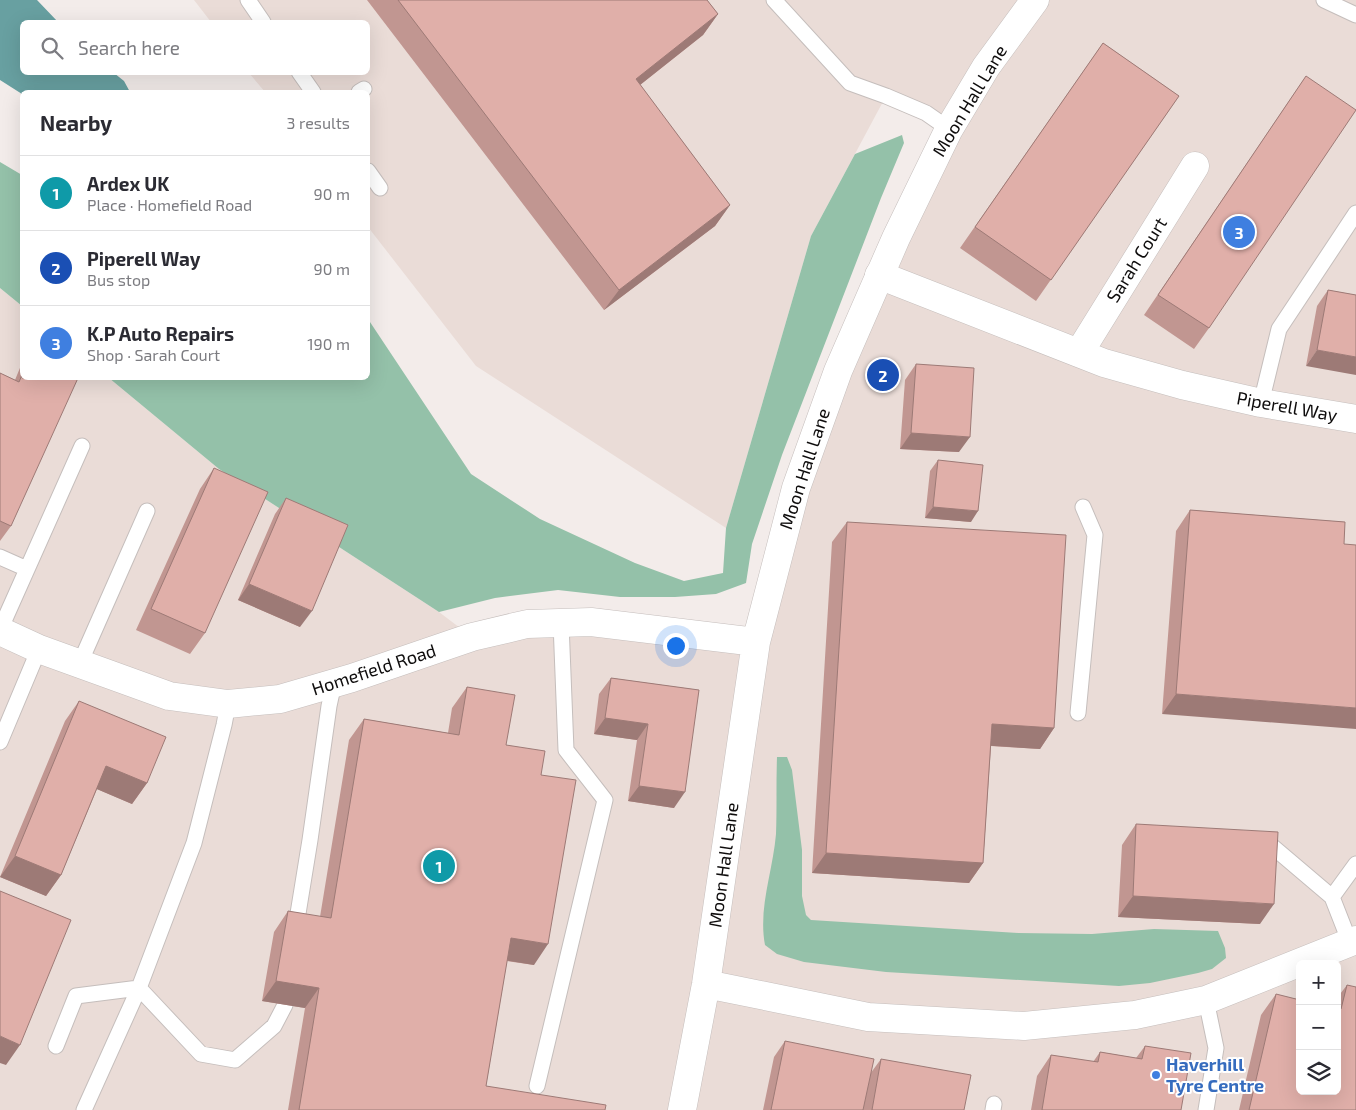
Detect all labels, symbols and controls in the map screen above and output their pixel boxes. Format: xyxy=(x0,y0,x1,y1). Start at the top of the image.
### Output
search box xyxy=(20,20,370,75)
icon: search xyxy=(38,34,66,62)
text: Search here xyxy=(78,36,180,59)
street label: Moon Hall Lane xyxy=(927,41,1011,160)
text: Nearby xyxy=(40,110,112,135)
text: 3 results xyxy=(287,113,350,132)
text: Ardex UK xyxy=(87,172,169,195)
text: 1 xyxy=(53,184,59,203)
text: 90 m xyxy=(314,184,350,203)
text: Place · Homefield Road xyxy=(87,195,252,214)
street label: Sarah Court xyxy=(1101,213,1171,306)
pin: 3 xyxy=(1223,213,1255,251)
text: Piperell Way xyxy=(87,247,201,270)
text: 2 xyxy=(51,259,61,278)
text: 90 m xyxy=(314,259,350,278)
text: Bus stop xyxy=(87,270,150,289)
text: K.P Auto Repairs xyxy=(87,322,234,345)
text: 3 xyxy=(51,334,61,353)
text: 190 m xyxy=(307,334,350,353)
text: Shop · Sarah Court xyxy=(87,345,220,364)
pin: 2 xyxy=(867,356,899,394)
street label: Piperell Way xyxy=(1235,386,1340,426)
street label: Moon Hall Lane xyxy=(774,405,834,532)
your location xyxy=(663,633,689,659)
street label: Homefield Road xyxy=(309,639,439,700)
street label: Moon Hall Lane xyxy=(703,801,743,929)
pin: 1 xyxy=(423,847,455,885)
map controls xyxy=(1296,960,1341,1095)
button: + xyxy=(1296,960,1341,1005)
button: − xyxy=(1296,1005,1341,1050)
button: layers xyxy=(1296,1050,1341,1095)
place label: Haverhill Tyre Centre xyxy=(1166,1053,1264,1096)
marker: Haverhill Tyre Centre xyxy=(1150,1069,1162,1081)

